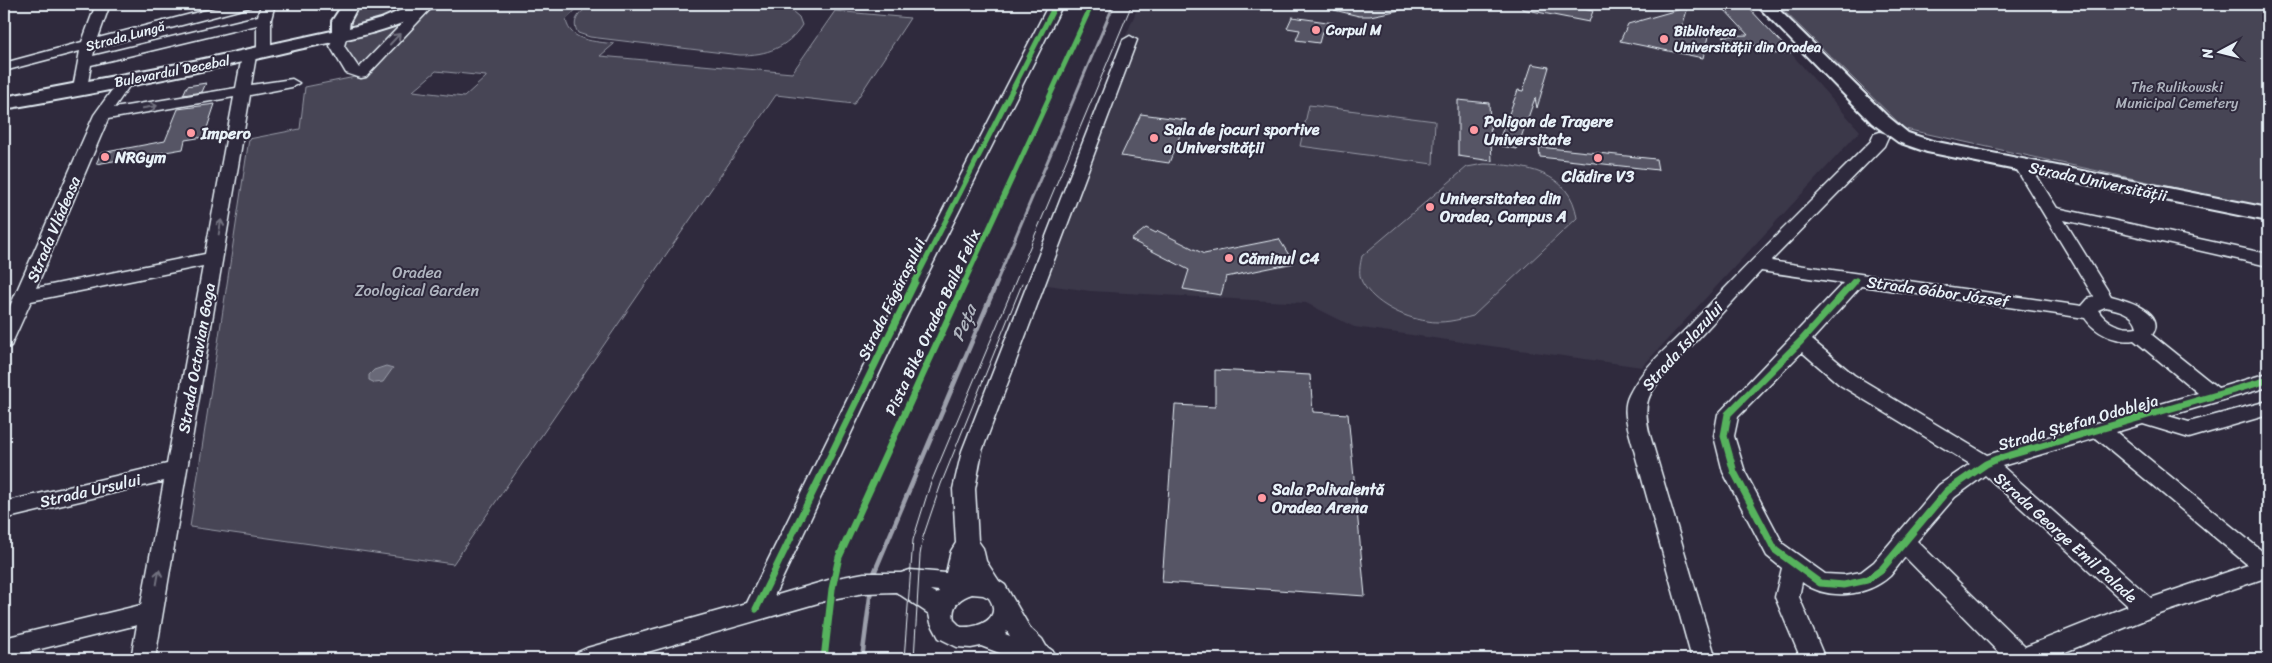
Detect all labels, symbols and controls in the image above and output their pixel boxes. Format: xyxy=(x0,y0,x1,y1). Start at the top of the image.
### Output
street label: Strada Lungă xyxy=(83,14,169,59)
place label: Corpul M xyxy=(1325,18,1382,43)
place label: Biblioteca Universității din Oradea xyxy=(1674,19,1822,60)
marker: Corpul M xyxy=(1310,24,1322,36)
north arrow xyxy=(2194,28,2244,78)
one-way arrow xyxy=(389,32,401,45)
marker: Biblioteca Universității din Oradea xyxy=(1658,33,1670,45)
text: N xyxy=(2195,47,2221,61)
street label: Bulevardul Decebal xyxy=(112,48,233,95)
park label: The Rulikowski Municipal Cemetery xyxy=(2116,75,2239,116)
one-way arrow xyxy=(142,101,158,111)
place label: Poligon de Tragere Universitate xyxy=(1484,107,1614,154)
place label: Sala de jocuri sportive a Universității xyxy=(1163,115,1320,162)
place label: Impero xyxy=(200,119,252,148)
marker: Poligon de Tragere Universitate xyxy=(1468,124,1480,136)
marker: Impero xyxy=(185,127,197,139)
marker: Sala de jocuri sportive a Universității xyxy=(1148,132,1160,144)
place label: NRGym xyxy=(114,143,166,172)
marker: NRGym xyxy=(99,151,111,163)
marker: Clădire V3 xyxy=(1592,152,1604,164)
street label: Strada Universității xyxy=(2026,153,2170,210)
place label: Clădire V3 xyxy=(1561,162,1635,191)
street label: Strada Vlădeasa xyxy=(18,171,89,287)
place label: Universitatea din Oradea, Campus A xyxy=(1439,184,1567,231)
marker: Universitatea din Oradea, Campus A xyxy=(1424,201,1436,213)
one-way arrow xyxy=(215,220,225,236)
street label: Pista Bike Oradea Baile Felix xyxy=(876,223,989,420)
street label: Strada Făgărașului xyxy=(849,232,934,365)
place label: Căminul C4 xyxy=(1238,244,1320,273)
marker: Căminul C4 xyxy=(1223,252,1235,264)
park label: Oradea Zoological Garden xyxy=(355,258,480,305)
street label: Strada Gábor József xyxy=(1865,267,2013,316)
street label: Strada Octavian Goga xyxy=(169,281,224,436)
street label: Strada Islazului xyxy=(1634,294,1731,398)
water label: Peța xyxy=(942,298,987,346)
street label: Strada Ștefan Odobleja xyxy=(1994,386,2162,459)
street label: Strada George Emil Palade xyxy=(1987,464,2145,611)
street label: Strada Ursului xyxy=(37,465,144,516)
place label: Sala Polivalentă Oradea Arena xyxy=(1271,475,1385,522)
marker: Sala Polivalentă Oradea Arena xyxy=(1256,492,1268,504)
one-way arrow xyxy=(153,569,163,585)

